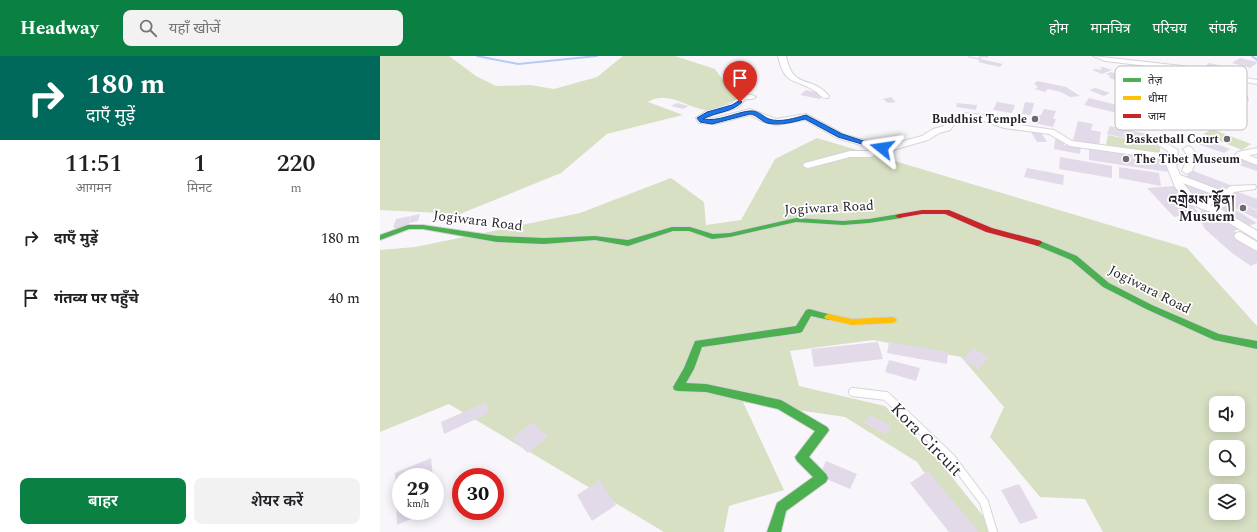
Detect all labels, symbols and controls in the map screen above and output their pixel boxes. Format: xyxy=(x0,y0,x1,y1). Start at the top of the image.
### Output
search box xyxy=(123,10,403,46)
text: Headway xyxy=(20,14,99,43)
icon: search xyxy=(137,17,159,39)
text: यहाँ खोजें xyxy=(169,17,220,40)
text: होम xyxy=(1049,18,1068,39)
text: मानचित्र xyxy=(1090,18,1131,39)
text: परिचय xyxy=(1153,18,1187,39)
text: संपर्क xyxy=(1209,18,1237,39)
pin xyxy=(723,61,757,102)
text: 180 m xyxy=(86,63,165,106)
legend xyxy=(1115,66,1247,130)
icon: arrive xyxy=(729,67,751,89)
icon: right xyxy=(20,72,72,124)
text: तेज़ xyxy=(1148,72,1163,89)
text: धीमा xyxy=(1148,90,1167,107)
text: दाएँ मुड़ें xyxy=(86,102,135,129)
text: जाम xyxy=(1148,108,1166,125)
place label: Buddhist Temple xyxy=(932,110,1027,129)
marker: Buddhist Temple xyxy=(1030,114,1040,124)
position arrow xyxy=(861,127,903,169)
place label: Basketball Court xyxy=(1126,130,1219,149)
marker: Basketball Court xyxy=(1222,134,1232,144)
text: 11:51 xyxy=(65,146,122,182)
text: 1 xyxy=(193,146,206,182)
text: 220 xyxy=(277,146,315,182)
place label: The Tibet Museum xyxy=(1134,150,1240,169)
marker: The Tibet Museum xyxy=(1121,154,1131,164)
text: आगमन xyxy=(76,178,111,198)
text: मिनट xyxy=(187,178,212,198)
text: m xyxy=(290,178,302,198)
place label: འགྲེམས་སྟོན། Musuem xyxy=(1168,189,1235,227)
street label: Jogiwara Road xyxy=(784,195,875,220)
marker: འགྲེམས་སྟོན། Musuem xyxy=(1238,203,1248,213)
street label: Jogiwara Road xyxy=(432,205,524,236)
icon: right xyxy=(20,227,42,249)
text: दाएँ मुड़ें xyxy=(54,227,98,250)
text: 180 m xyxy=(321,227,360,250)
street label: Jogiwara Road xyxy=(1105,260,1195,319)
icon: arrive xyxy=(20,287,42,309)
text: गंतव्य पर पहुँचे xyxy=(54,287,139,310)
text: 40 m xyxy=(328,287,360,310)
map controls xyxy=(1209,396,1245,520)
button: sound xyxy=(1209,396,1245,432)
street label: Kora Circuit xyxy=(884,397,968,483)
button: search xyxy=(1209,440,1245,476)
speed limit sign: 30 xyxy=(452,468,504,520)
text: 29 xyxy=(407,474,429,504)
button: बाहर xyxy=(20,478,186,524)
button: शेयर करें xyxy=(194,478,360,524)
button: layers xyxy=(1209,484,1245,520)
text: km/h xyxy=(407,496,429,512)

